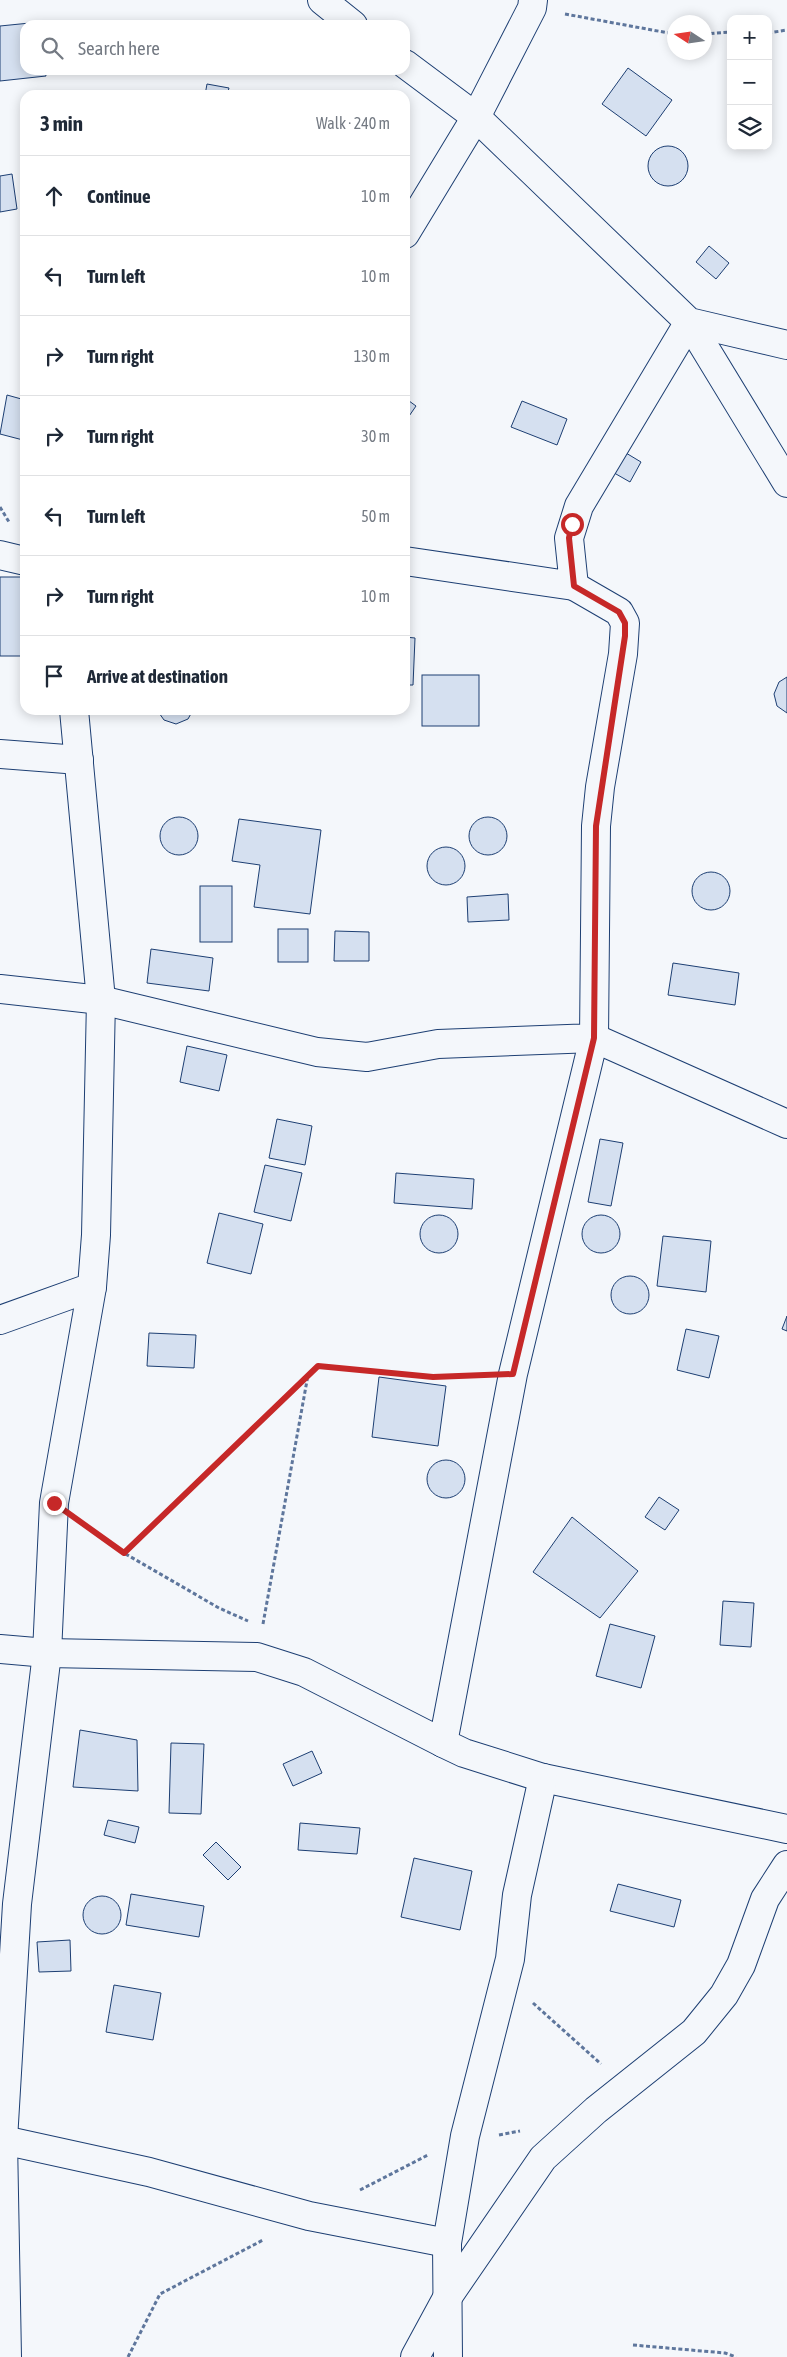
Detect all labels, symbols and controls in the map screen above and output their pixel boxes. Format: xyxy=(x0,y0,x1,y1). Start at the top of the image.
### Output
north arrow xyxy=(667,15,712,60)
map controls xyxy=(727,15,772,150)
button: + xyxy=(727,15,772,60)
search box xyxy=(20,20,410,75)
icon: search xyxy=(38,34,66,62)
text: Search here xyxy=(78,37,160,59)
button: − xyxy=(727,60,772,105)
button: layers xyxy=(727,105,772,150)
text: 3 min xyxy=(40,111,83,135)
text: Walk · 240 m xyxy=(316,114,390,132)
icon: ahead xyxy=(40,182,68,210)
text: Continue xyxy=(87,185,151,207)
text: 10 m xyxy=(361,187,390,205)
icon: left xyxy=(40,262,68,290)
text: Turn left xyxy=(87,265,145,287)
text: 10 m xyxy=(361,267,390,285)
icon: right xyxy=(40,342,68,370)
text: Turn right xyxy=(87,345,154,367)
text: 130 m xyxy=(354,347,390,365)
icon: right xyxy=(40,422,68,450)
text: Turn right xyxy=(87,425,154,447)
text: 30 m xyxy=(361,427,390,445)
icon: left xyxy=(40,502,68,530)
text: Turn left xyxy=(87,505,145,527)
text: 50 m xyxy=(361,507,390,525)
route start xyxy=(561,513,584,536)
icon: right xyxy=(40,582,68,610)
text: Turn right xyxy=(87,585,154,607)
text: 10 m xyxy=(361,587,390,605)
icon: arrive xyxy=(40,662,68,690)
text: Arrive at destination xyxy=(87,665,228,687)
route end xyxy=(43,1492,66,1515)

